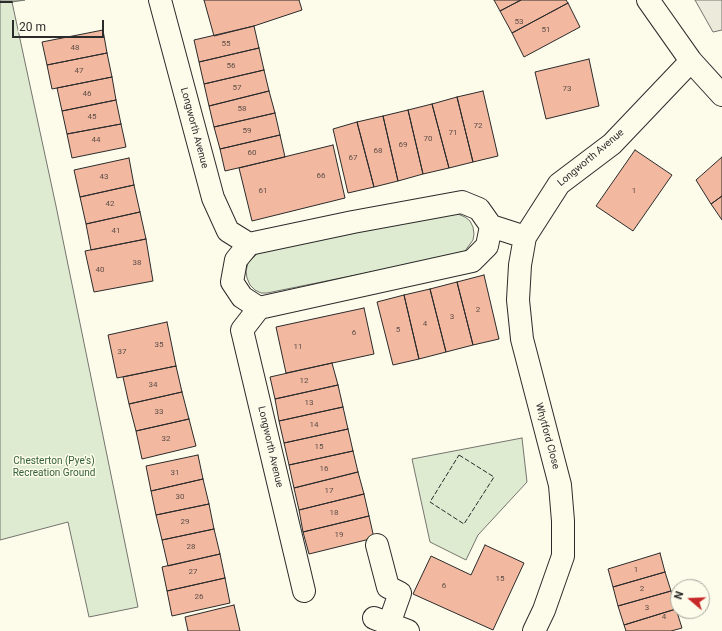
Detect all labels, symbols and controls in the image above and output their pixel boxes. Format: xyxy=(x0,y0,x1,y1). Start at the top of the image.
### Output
scale bar xyxy=(14,12,106,38)
house number: 53 xyxy=(515,17,523,27)
text: 20 m xyxy=(19,20,46,34)
house number: 51 xyxy=(542,25,550,35)
house number: 55 xyxy=(222,39,230,49)
house number: 48 xyxy=(71,43,79,53)
house number: 56 xyxy=(227,61,235,71)
house number: 47 xyxy=(75,66,83,76)
house number: 57 xyxy=(233,83,241,93)
house number: 73 xyxy=(563,84,571,94)
street label: Longworth Avenue xyxy=(177,86,211,170)
house number: 46 xyxy=(83,89,91,99)
house number: 58 xyxy=(238,104,246,114)
house number: 45 xyxy=(88,112,96,122)
house number: 72 xyxy=(474,121,482,131)
house number: 59 xyxy=(243,126,251,136)
street label: Longworth Avenue xyxy=(555,127,627,189)
house number: 71 xyxy=(449,128,457,138)
house number: 70 xyxy=(424,134,432,144)
house number: 44 xyxy=(92,135,100,145)
house number: 69 xyxy=(399,140,407,150)
house number: 68 xyxy=(374,146,382,156)
house number: 60 xyxy=(248,148,256,158)
house number: 67 xyxy=(349,153,357,163)
house number: 66 xyxy=(317,171,325,181)
house number: 43 xyxy=(100,172,108,182)
house number: 61 xyxy=(259,186,267,196)
house number: 1 xyxy=(632,186,636,196)
house number: 42 xyxy=(106,199,114,209)
house number: 41 xyxy=(112,226,120,236)
house number: 38 xyxy=(133,258,141,268)
house number: 40 xyxy=(96,265,104,275)
house number: 2 xyxy=(476,305,480,315)
house number: 3 xyxy=(450,312,454,322)
house number: 4 xyxy=(423,319,427,329)
house number: 5 xyxy=(396,325,400,335)
house number: 6 xyxy=(352,328,356,338)
house number: 35 xyxy=(155,340,163,350)
house number: 11 xyxy=(294,342,302,352)
house number: 37 xyxy=(118,347,126,357)
house number: 12 xyxy=(300,376,308,386)
house number: 34 xyxy=(149,380,157,390)
house number: 13 xyxy=(305,398,313,408)
street label: Whytford Close xyxy=(532,402,562,470)
street label: Longworth Avenue xyxy=(255,405,285,489)
house number: 33 xyxy=(155,407,163,417)
house number: 14 xyxy=(310,420,318,430)
house number: 32 xyxy=(162,434,170,444)
house number: 15 xyxy=(315,442,323,452)
park label: Chesterton (Pye's) Recreation Ground xyxy=(13,455,95,478)
house number: 16 xyxy=(320,464,328,474)
house number: 31 xyxy=(171,468,179,478)
house number: 17 xyxy=(325,486,333,496)
house number: 30 xyxy=(176,492,184,502)
house number: 18 xyxy=(330,508,338,518)
house number: 29 xyxy=(181,517,189,527)
house number: 19 xyxy=(335,530,343,540)
house number: 28 xyxy=(187,542,195,552)
house number: 1 xyxy=(634,565,638,575)
house number: 27 xyxy=(189,567,197,577)
house number: 15 xyxy=(496,574,504,584)
north arrow xyxy=(670,579,710,619)
house number: 6 xyxy=(442,581,446,591)
house number: 2 xyxy=(640,584,644,594)
text: N xyxy=(672,589,687,601)
house number: 26 xyxy=(195,592,203,602)
house number: 3 xyxy=(645,603,649,613)
house number: 4 xyxy=(662,612,666,622)

